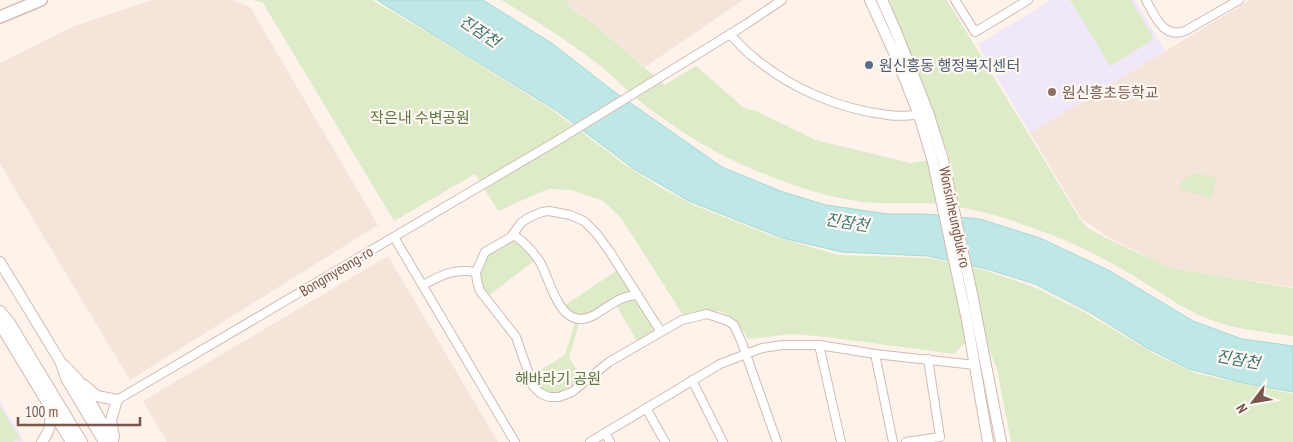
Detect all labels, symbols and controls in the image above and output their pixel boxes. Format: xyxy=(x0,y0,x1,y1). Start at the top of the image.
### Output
water label: 진잠천 xyxy=(456,10,506,53)
place label: 원신흥동 행정복지센터 xyxy=(879,56,1020,75)
marker: 원신흥동 행정복지센터 xyxy=(863,59,875,71)
place label: 원신흥초등학교 xyxy=(1062,83,1159,102)
marker: 원신흥초등학교 xyxy=(1046,86,1058,98)
park label: 작은내 수변공원 xyxy=(370,108,470,127)
street label: Wonsinheungbuk-ro xyxy=(935,165,975,269)
water label: 진잠천 xyxy=(824,209,873,236)
street label: Bongmyeong-ro xyxy=(296,242,376,300)
water label: 진잠천 xyxy=(1215,345,1264,373)
park label: 해바라기 공원 xyxy=(515,369,601,388)
north arrow xyxy=(1228,377,1278,427)
scale bar xyxy=(18,394,140,426)
text: N xyxy=(1232,401,1252,417)
text: 100 m xyxy=(25,402,58,421)

